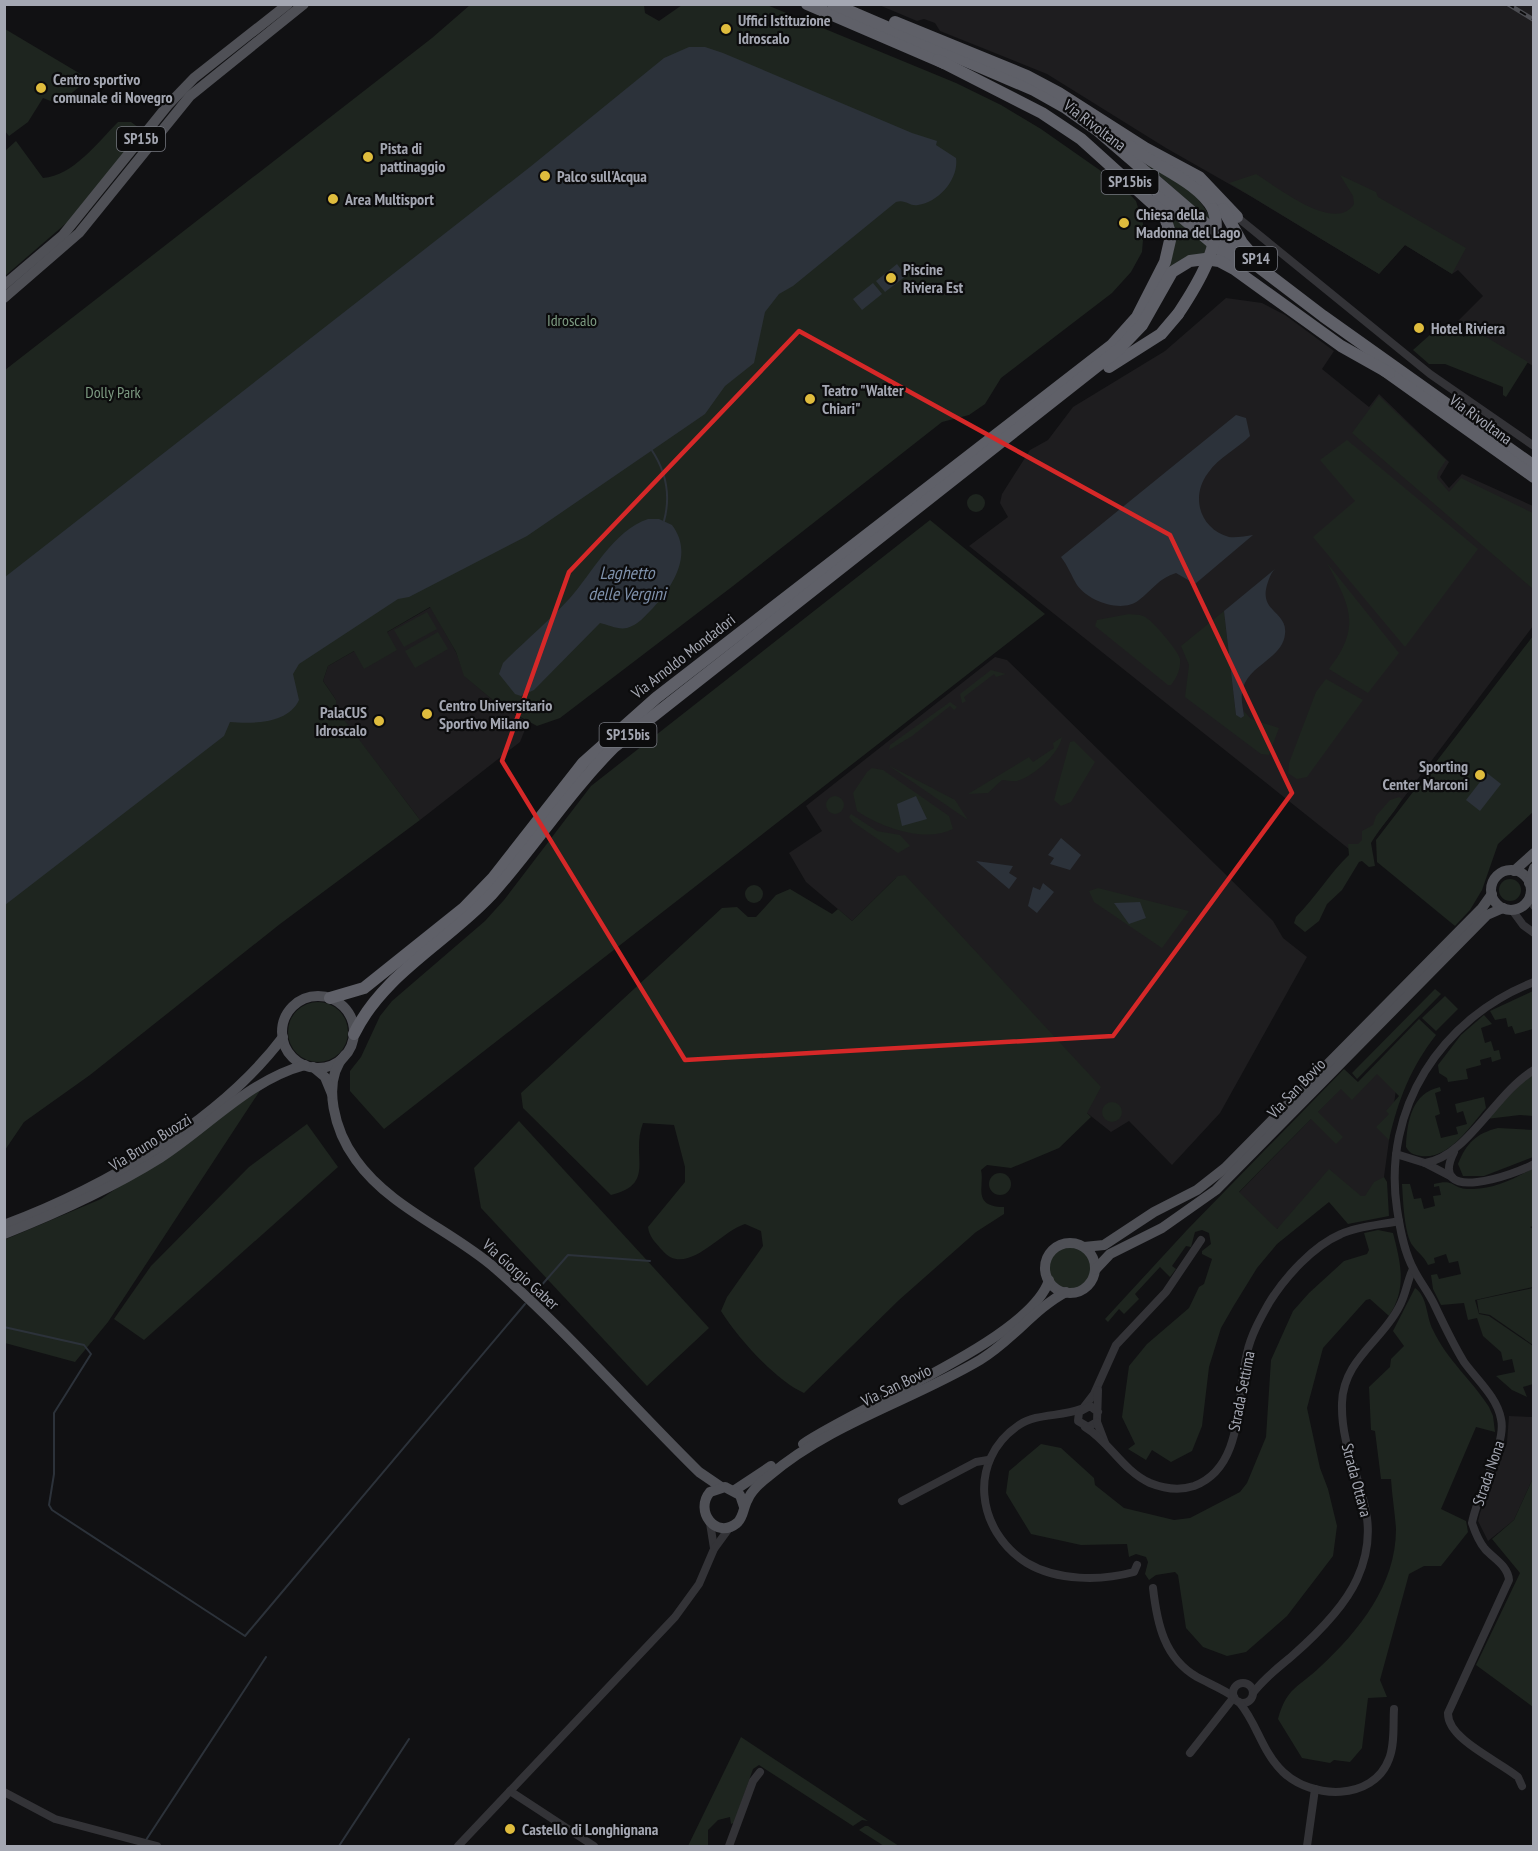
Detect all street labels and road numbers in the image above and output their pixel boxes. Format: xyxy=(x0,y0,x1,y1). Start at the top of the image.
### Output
street label: Via Rivoltana xyxy=(1059,94,1130,155)
road number: SP15b xyxy=(117,127,165,151)
road number: SP15bis xyxy=(1102,170,1158,194)
road number: SP14 xyxy=(1235,247,1277,271)
street label: Via Rivoltana xyxy=(1445,389,1516,449)
street label: Via Arnoldo Mondadori xyxy=(626,609,739,703)
road number: SP15bis xyxy=(600,723,656,747)
street label: Via San Bovio xyxy=(1262,1054,1329,1123)
street label: Via Bruno Buozzi xyxy=(104,1109,195,1176)
street label: Via Giorgio Gaber xyxy=(478,1234,564,1314)
street label: Strada Settima xyxy=(1223,1349,1259,1433)
street label: Via San Bovio xyxy=(857,1359,934,1411)
street label: Strada Nona xyxy=(1468,1438,1508,1508)
street label: Strada Ottava xyxy=(1338,1441,1376,1519)

